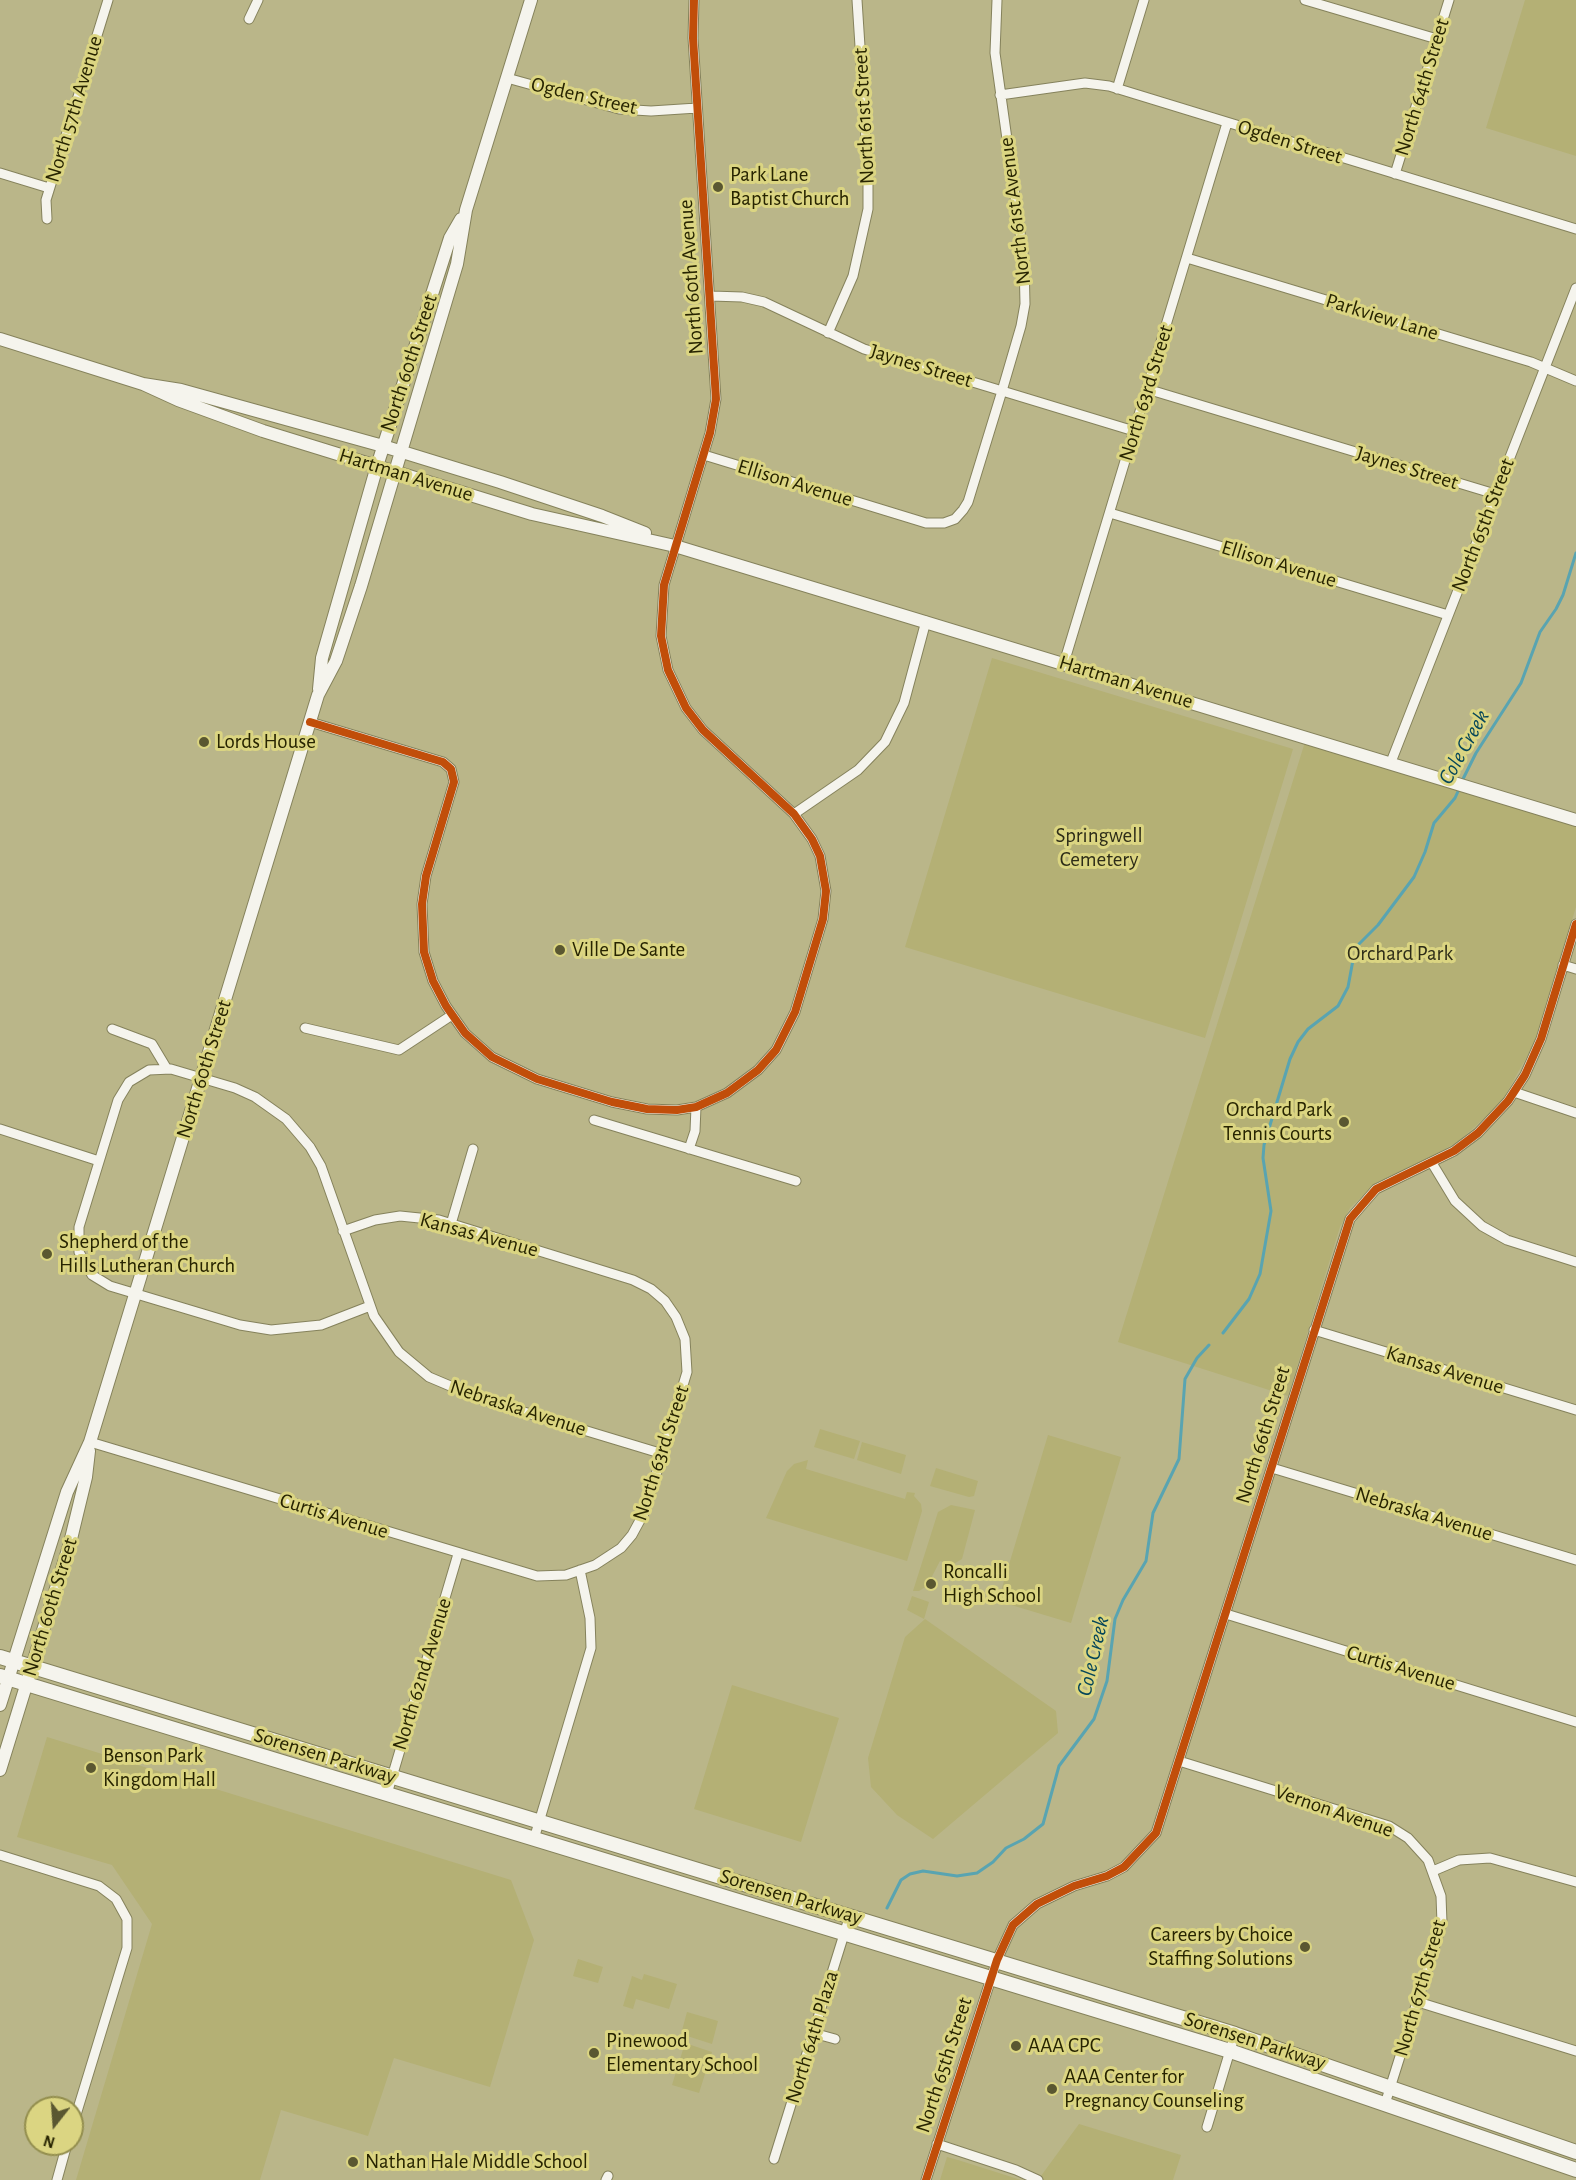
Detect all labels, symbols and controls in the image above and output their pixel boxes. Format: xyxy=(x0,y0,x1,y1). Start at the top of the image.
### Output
street label: North 64th Street xyxy=(1389,15,1455,159)
street label: North 57th Avenue xyxy=(40,33,108,185)
street label: North 61st Street xyxy=(848,47,880,185)
street label: Ogden Street xyxy=(529,72,639,120)
street label: Ogden Street xyxy=(1235,114,1345,170)
street label: North 61st Avenue xyxy=(993,136,1037,286)
place label: Park Lane Baptist Church xyxy=(730,162,849,212)
marker: Park Lane Baptist Church xyxy=(711,180,725,194)
street label: North 60th Avenue xyxy=(673,199,709,355)
street label: Parkview Lane xyxy=(1323,288,1441,346)
street label: North 60th Street xyxy=(375,291,443,435)
street label: North 63rd Street xyxy=(1113,322,1179,464)
street label: Jaynes Street xyxy=(867,339,975,393)
street label: Jaynes Street xyxy=(1353,441,1461,495)
street label: Hartman Avenue xyxy=(336,443,476,507)
street label: Ellison Avenue xyxy=(734,454,856,512)
street label: North 65th Street xyxy=(1446,455,1520,595)
street label: Ellison Avenue xyxy=(1218,535,1340,593)
street label: Hartman Avenue xyxy=(1056,650,1196,714)
water label: Cole Creek xyxy=(1433,705,1495,789)
place label: Lords House xyxy=(216,729,316,755)
marker: Lords House xyxy=(197,735,211,749)
park label: Springwell Cemetery xyxy=(1055,823,1143,873)
place label: Ville De Sante xyxy=(572,937,685,963)
park label: Orchard Park xyxy=(1347,941,1453,967)
marker: Ville De Sante xyxy=(553,943,567,957)
street label: North 60th Street xyxy=(171,997,237,1141)
place label: Orchard Park Tennis Courts xyxy=(1223,1097,1332,1147)
marker: Orchard Park Tennis Courts xyxy=(1337,1115,1351,1129)
street label: Kansas Avenue xyxy=(417,1207,541,1263)
place label: Shepherd of the Hills Lutheran Church xyxy=(59,1229,235,1279)
marker: Shepherd of the Hills Lutheran Church xyxy=(40,1247,54,1261)
street label: Kansas Avenue xyxy=(1383,1340,1507,1400)
street label: North 66th Street xyxy=(1230,1363,1296,1507)
street label: Nebraska Avenue xyxy=(447,1374,589,1442)
street label: North 63rd Street xyxy=(627,1382,695,1524)
street label: Nebraska Avenue xyxy=(1353,1481,1495,1547)
street label: Curtis Avenue xyxy=(277,1488,391,1544)
street label: North 60th Street xyxy=(17,1535,83,1679)
place label: Roncalli High School xyxy=(943,1559,1041,1609)
marker: Roncalli High School xyxy=(924,1577,938,1591)
street label: North 62nd Avenue xyxy=(387,1595,457,1753)
water label: Cole Creek xyxy=(1071,1614,1115,1698)
street label: Curtis Avenue xyxy=(1344,1640,1458,1696)
street label: Sorensen Parkway xyxy=(251,1722,399,1790)
place label: Benson Park Kingdom Hall xyxy=(103,1743,216,1793)
marker: Benson Park Kingdom Hall xyxy=(84,1761,98,1775)
street label: Vernon Avenue xyxy=(1271,1779,1397,1843)
street label: Sorensen Parkway xyxy=(717,1863,865,1931)
street label: North 67th Street xyxy=(1388,1917,1452,2059)
place label: Careers by Choice Staffing Solutions xyxy=(1148,1922,1293,1972)
marker: Careers by Choice Staffing Solutions xyxy=(1298,1940,1312,1954)
street label: North 64th Plaza xyxy=(780,1968,844,2106)
street label: North 65th Street xyxy=(910,1994,978,2136)
street label: Sorensen Parkway xyxy=(1181,2006,1329,2076)
place label: Pinewood Elementary School xyxy=(606,2028,758,2078)
place label: AAA CPC xyxy=(1028,2033,1101,2059)
marker: AAA CPC xyxy=(1009,2039,1023,2053)
marker: Pinewood Elementary School xyxy=(587,2046,601,2060)
place label: AAA Center for Pregnancy Counseling xyxy=(1064,2064,1244,2114)
marker: AAA Center for Pregnancy Counseling xyxy=(1045,2082,1059,2096)
north arrow xyxy=(24,2096,84,2156)
text: N xyxy=(42,2132,57,2151)
place label: Nathan Hale Middle School xyxy=(365,2149,588,2175)
marker: Nathan Hale Middle School xyxy=(346,2155,360,2169)

